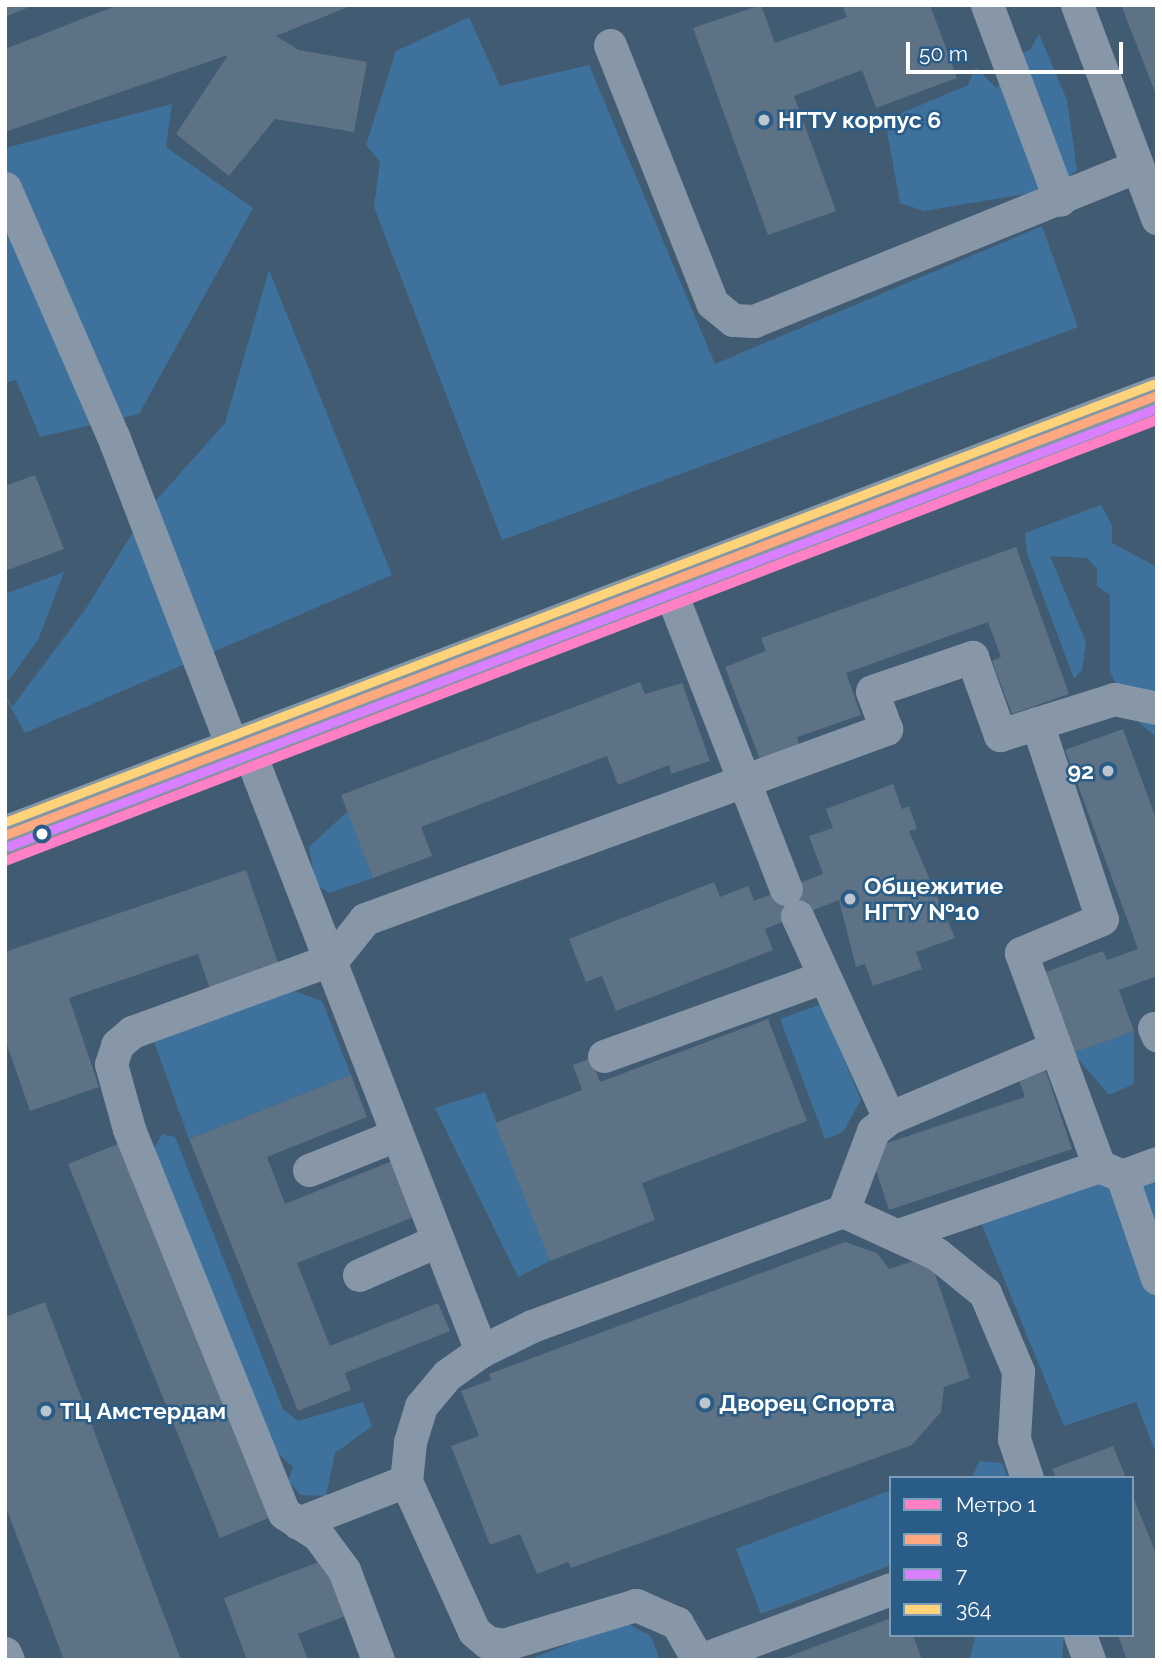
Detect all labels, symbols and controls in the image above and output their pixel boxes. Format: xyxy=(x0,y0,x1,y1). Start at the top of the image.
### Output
scale bar xyxy=(910,28,1127,72)
text: 50 m xyxy=(919,41,968,66)
place label: НГТУ корпус 6 xyxy=(778,106,941,134)
marker: НГТУ корпус 6 xyxy=(756,112,772,128)
place label: 92 xyxy=(1067,757,1094,785)
marker: 92 xyxy=(1100,763,1116,779)
unlabelled marker xyxy=(35,827,49,841)
place label: Общежитие НГТУ №10 xyxy=(864,872,1003,926)
marker: Общежитие НГТУ №10 xyxy=(842,891,858,907)
place label: Дворец Спорта xyxy=(719,1389,895,1417)
marker: Дворец Спорта xyxy=(697,1395,713,1411)
place label: ТЦ Амстердам xyxy=(60,1397,227,1425)
marker: ТЦ Амстердам xyxy=(38,1403,54,1419)
legend xyxy=(889,1476,1134,1637)
text: Метро 1 xyxy=(956,1492,1036,1517)
text: 8 xyxy=(956,1527,968,1552)
text: 7 xyxy=(956,1562,967,1587)
text: 364 xyxy=(956,1597,991,1622)

